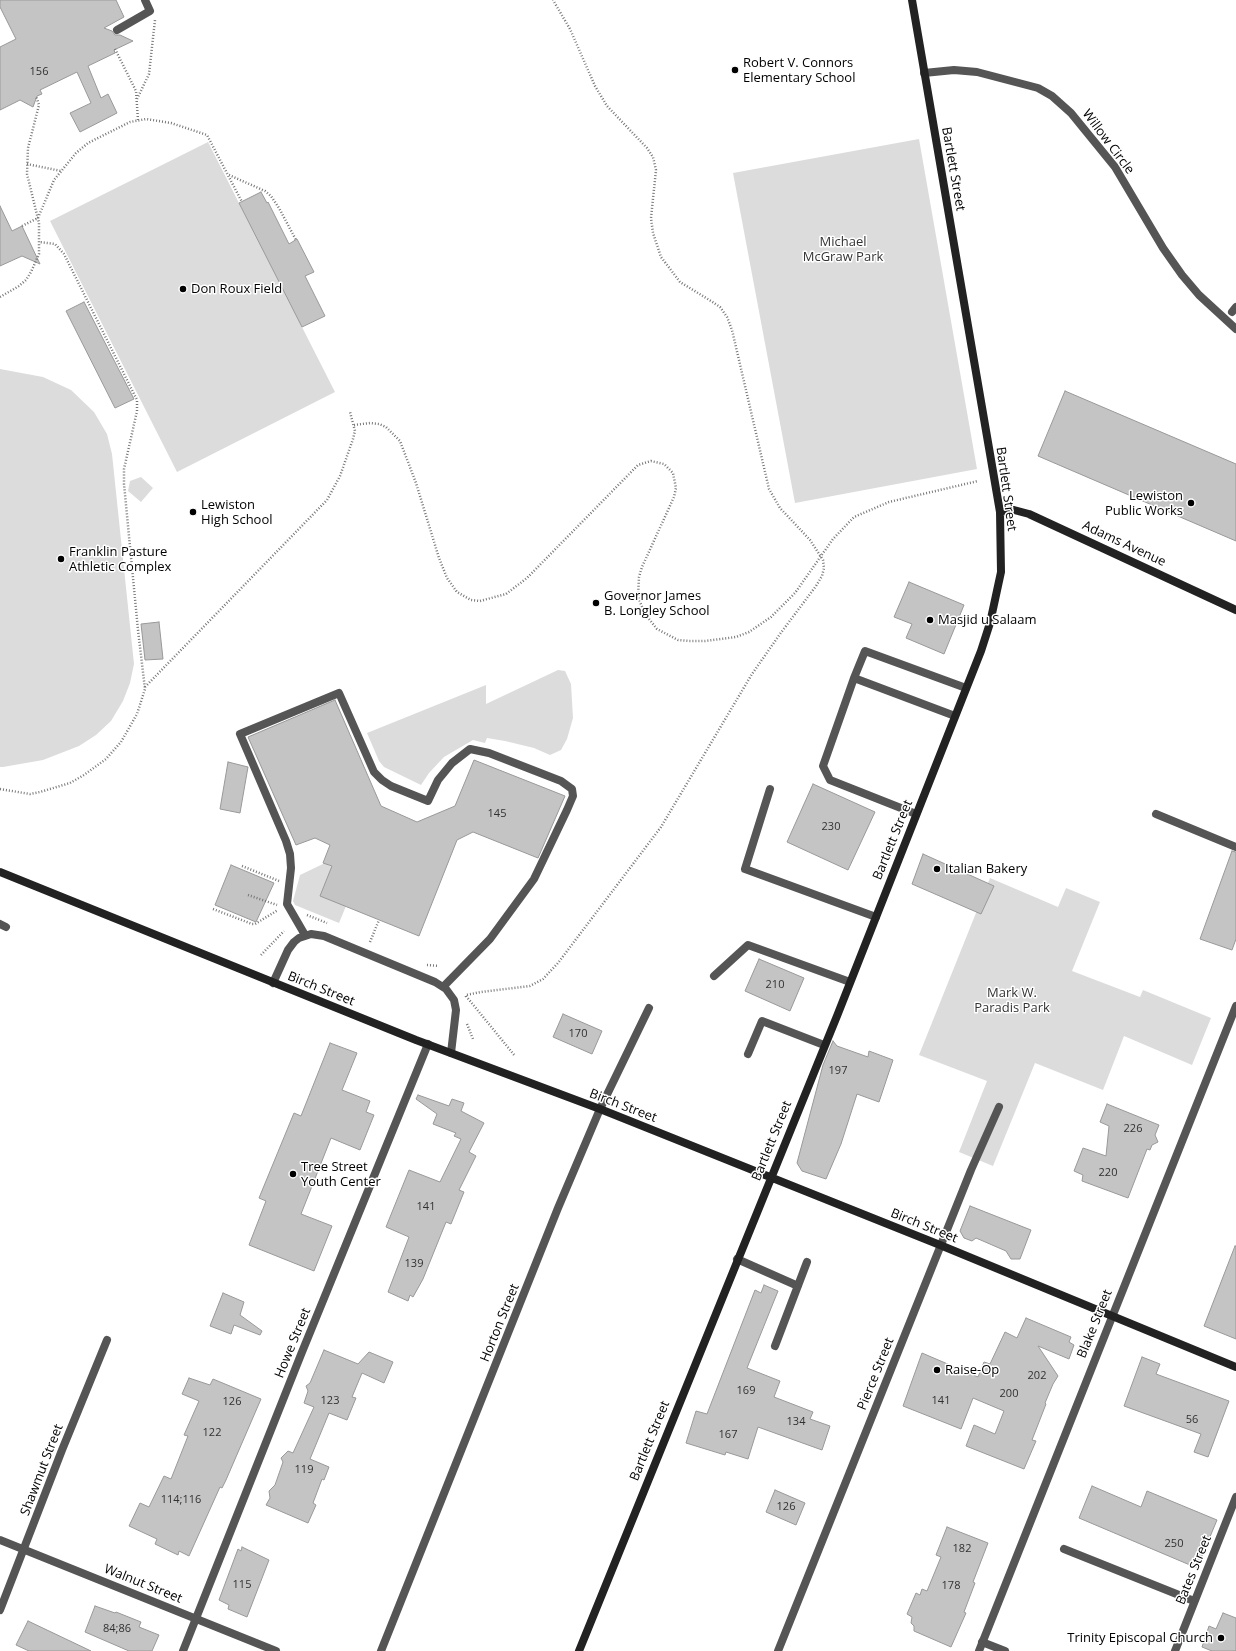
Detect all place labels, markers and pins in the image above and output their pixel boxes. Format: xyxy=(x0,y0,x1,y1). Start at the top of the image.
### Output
place label: Robert V. Connors Elementary School xyxy=(743,55,855,86)
marker: Robert V. Connors Elementary School xyxy=(730,65,740,75)
place label: Don Roux Field xyxy=(191,281,282,297)
marker: Don Roux Field xyxy=(178,284,188,294)
place label: Lewiston Public Works xyxy=(1105,488,1183,519)
place label: Lewiston High School xyxy=(201,497,273,528)
marker: Lewiston Public Works xyxy=(1186,498,1196,508)
marker: Lewiston High School xyxy=(188,507,198,517)
place label: Franklin Pasture Athletic Complex xyxy=(69,544,171,575)
marker: Franklin Pasture Athletic Complex xyxy=(56,554,66,564)
place label: Governor James B. Longley School xyxy=(604,588,710,619)
marker: Governor James B. Longley School xyxy=(591,598,601,608)
place label: Masjid u Salaam xyxy=(938,612,1036,628)
marker: Masjid u Salaam xyxy=(925,615,935,625)
place label: Italian Bakery xyxy=(945,861,1027,877)
marker: Italian Bakery xyxy=(932,864,942,874)
place label: Tree Street Youth Center xyxy=(301,1159,381,1190)
marker: Tree Street Youth Center xyxy=(288,1169,298,1179)
place label: Raise-Op xyxy=(945,1362,999,1378)
marker: Raise-Op xyxy=(932,1365,942,1375)
place label: Trinity Episcopal Church xyxy=(1067,1630,1213,1646)
marker: Trinity Episcopal Church xyxy=(1216,1633,1226,1643)

